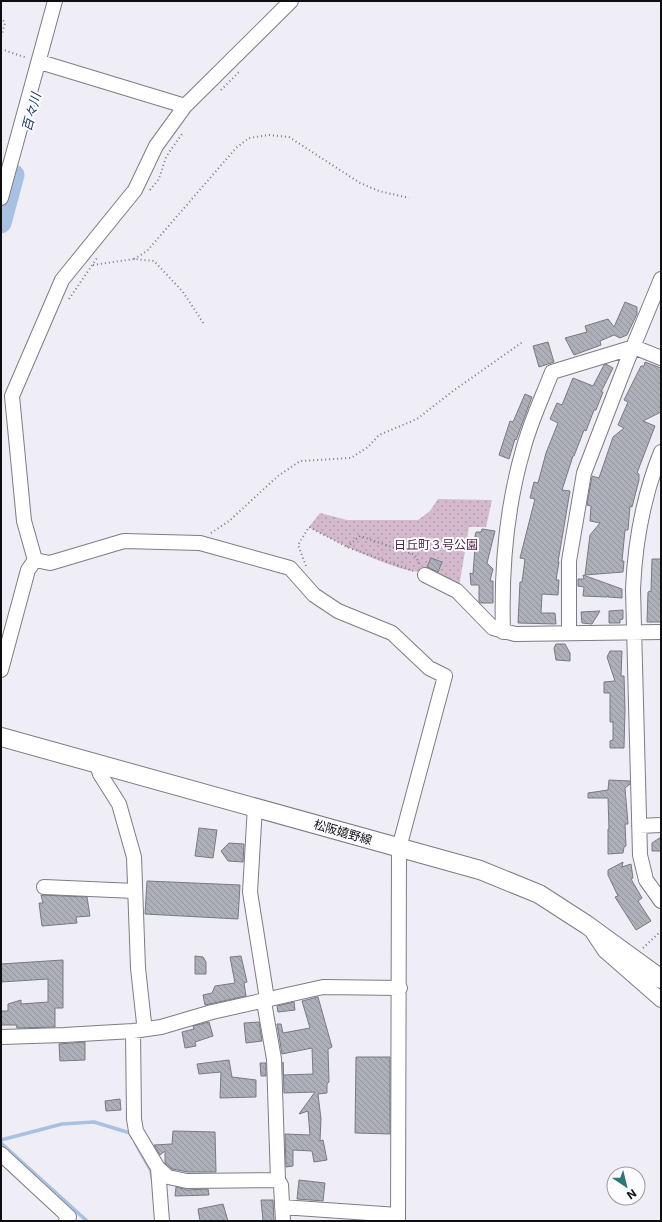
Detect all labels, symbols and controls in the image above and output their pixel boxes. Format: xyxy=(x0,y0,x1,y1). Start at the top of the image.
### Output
water label: 百々川 xyxy=(18,89,44,133)
park label: 日丘町３号公園 xyxy=(394,537,478,552)
street label: 松阪嬉野線 xyxy=(312,817,374,847)
north arrow xyxy=(606,1166,646,1206)
text: N xyxy=(624,1186,639,1202)

